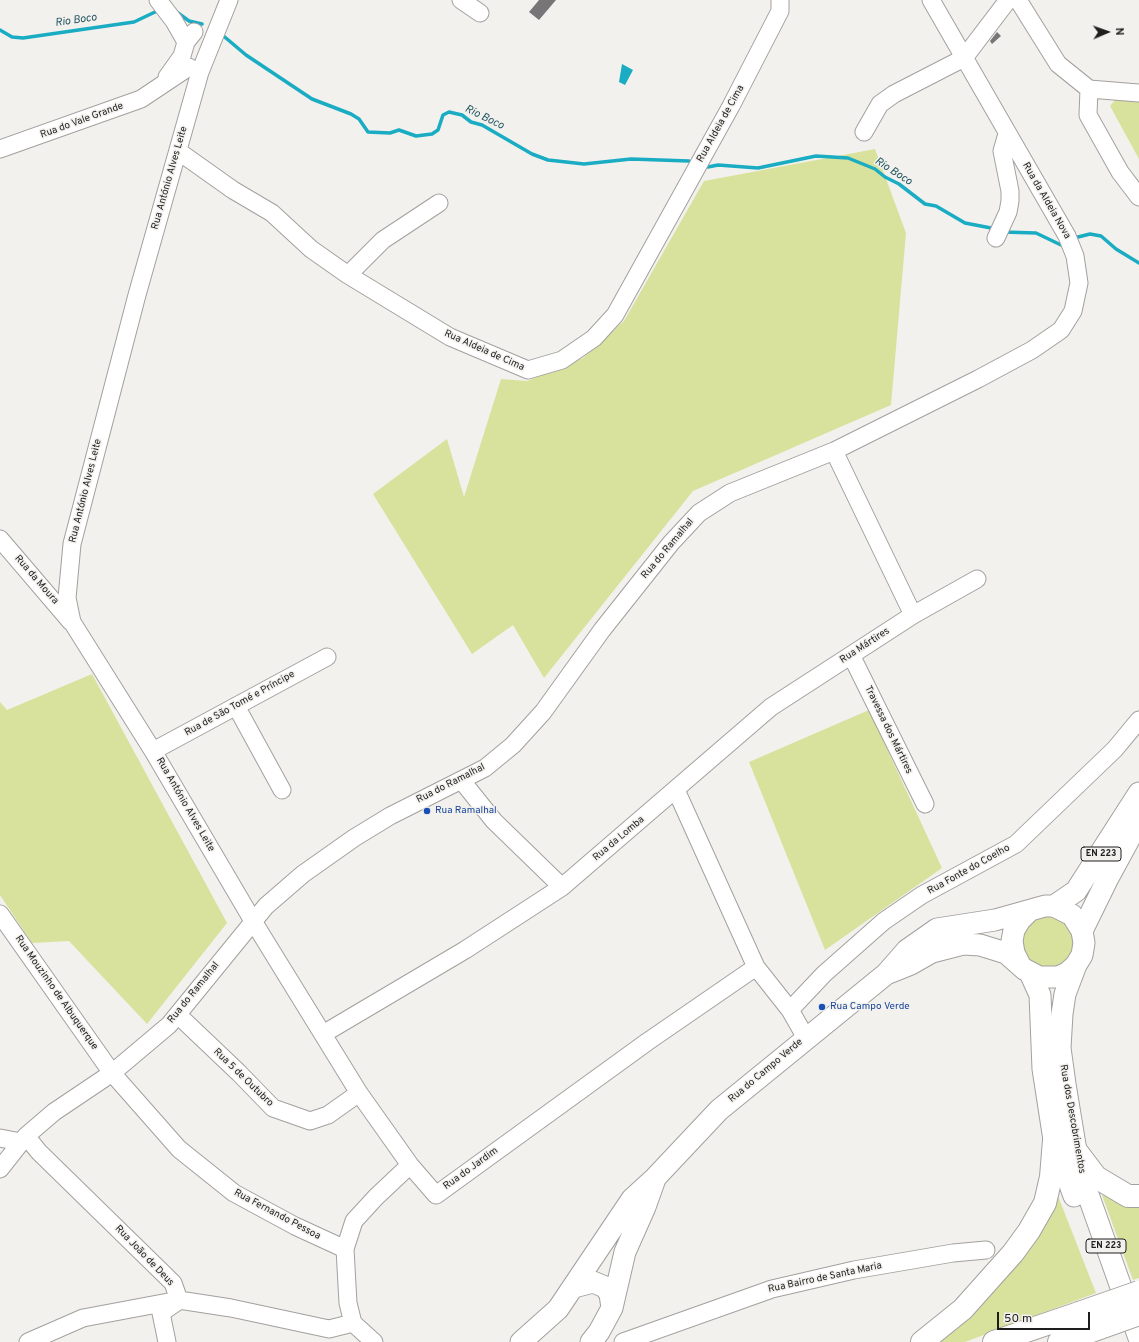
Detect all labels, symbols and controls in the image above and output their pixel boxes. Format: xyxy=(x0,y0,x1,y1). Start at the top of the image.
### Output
water label: Rio Boco xyxy=(54,12,98,30)
north arrow xyxy=(1087,12,1127,52)
text: N xyxy=(1112,27,1126,36)
street label: Rua Aldeia de Cima xyxy=(695,83,747,165)
street label: Rua do Vale Grande xyxy=(39,100,125,142)
water label: Rio Boco xyxy=(462,103,506,133)
street label: Rua António Alves Leite xyxy=(150,125,190,231)
water label: Rio Boco xyxy=(872,155,914,189)
street label: Rua da Aldeia Nova xyxy=(1019,161,1073,241)
street label: Rua Aldeia de Cima xyxy=(442,328,526,374)
street label: Rua António Alves Leite xyxy=(67,438,105,544)
street label: Rua do Ramalhal xyxy=(639,516,697,582)
street label: Rua da Moura xyxy=(11,553,61,607)
street label: Rua Mártires xyxy=(838,625,892,667)
street label: Rua de São Tomé e Príncipe xyxy=(183,669,297,739)
street label: Travessa dos Mártires xyxy=(861,684,915,776)
street label: Rua António Alves Leite xyxy=(153,756,217,854)
street label: Rua do Ramalhal xyxy=(415,762,487,806)
place label: Rua Ramalhal xyxy=(435,805,497,817)
marker: Rua Ramalhal xyxy=(422,806,432,816)
street label: Rua da Lomba xyxy=(591,814,647,864)
street label: Rua Fonte do Coelho xyxy=(926,842,1012,898)
road number: EN 223 xyxy=(1081,847,1121,861)
street label: Rua Mouzinho de Albuquerque xyxy=(12,933,100,1053)
street label: Rua do Ramalhal xyxy=(166,960,222,1026)
place label: Rua Campo Verde xyxy=(830,1001,910,1013)
marker: Rua Campo Verde xyxy=(817,1002,827,1012)
street label: Rua do Campo Verde xyxy=(726,1036,806,1106)
street label: Rua 5 de Outubro xyxy=(211,1046,275,1110)
street label: Rua dos Descobrimentos xyxy=(1056,1064,1088,1174)
street label: Rua do Jardim xyxy=(441,1145,501,1193)
street label: Rua Fernando Pessoa xyxy=(232,1187,322,1243)
street label: Rua João de Deus xyxy=(112,1223,176,1289)
road number: EN 223 xyxy=(1086,1239,1126,1253)
street label: Rua Bairro de Santa Maria xyxy=(767,1260,883,1296)
scale bar xyxy=(999,1304,1092,1330)
text: 50 m xyxy=(1004,1311,1032,1327)

